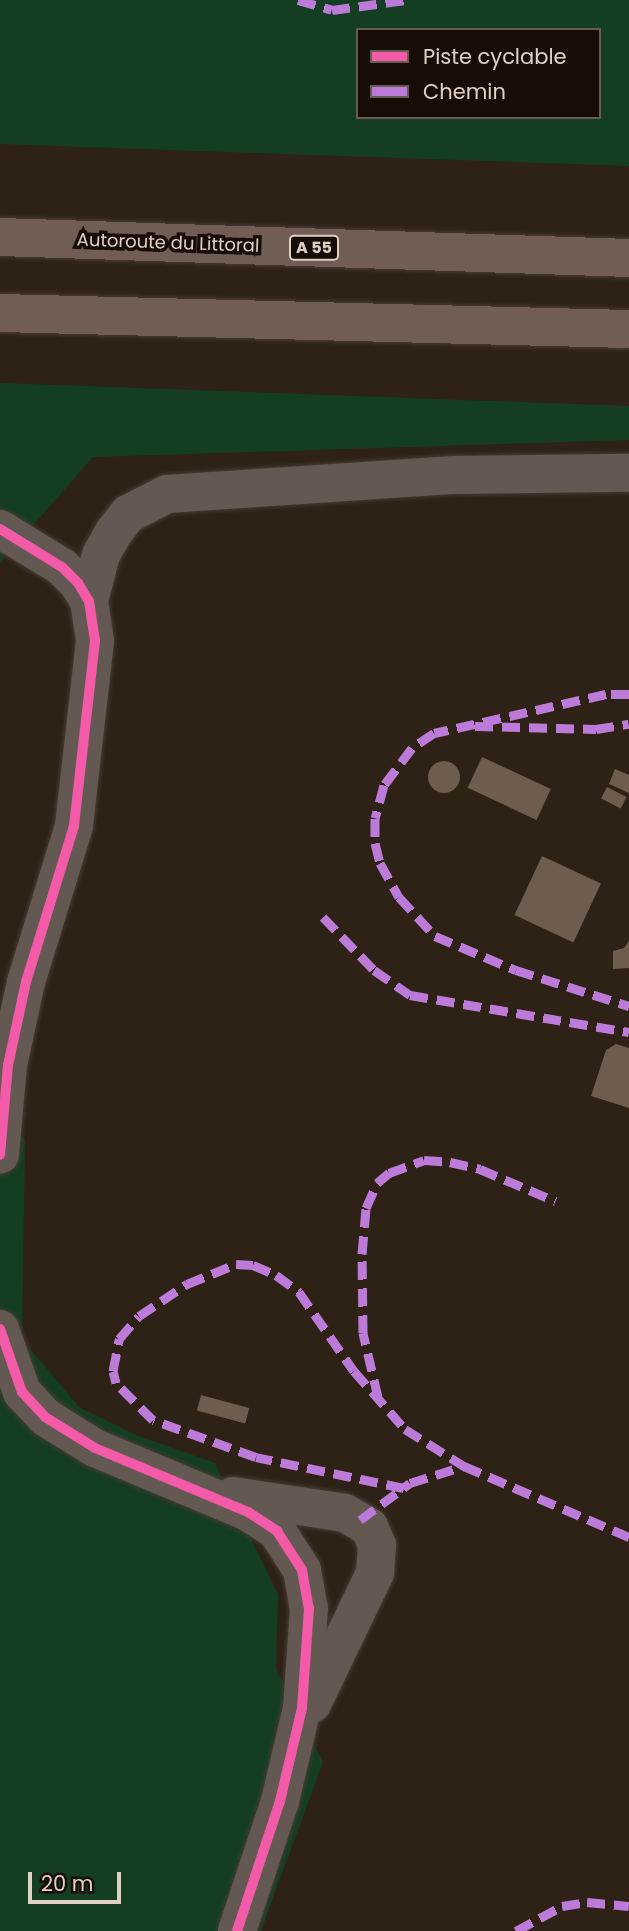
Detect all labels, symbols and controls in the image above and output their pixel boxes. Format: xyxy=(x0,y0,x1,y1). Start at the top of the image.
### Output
legend xyxy=(356,28,601,119)
text: Piste cyclable xyxy=(423,42,567,71)
text: Chemin xyxy=(423,77,506,106)
street label: Autoroute du Littoral xyxy=(76,229,260,257)
road number: A 55 xyxy=(288,236,340,260)
scale bar xyxy=(32,1857,124,1901)
text: 20 m xyxy=(41,1869,94,1898)

